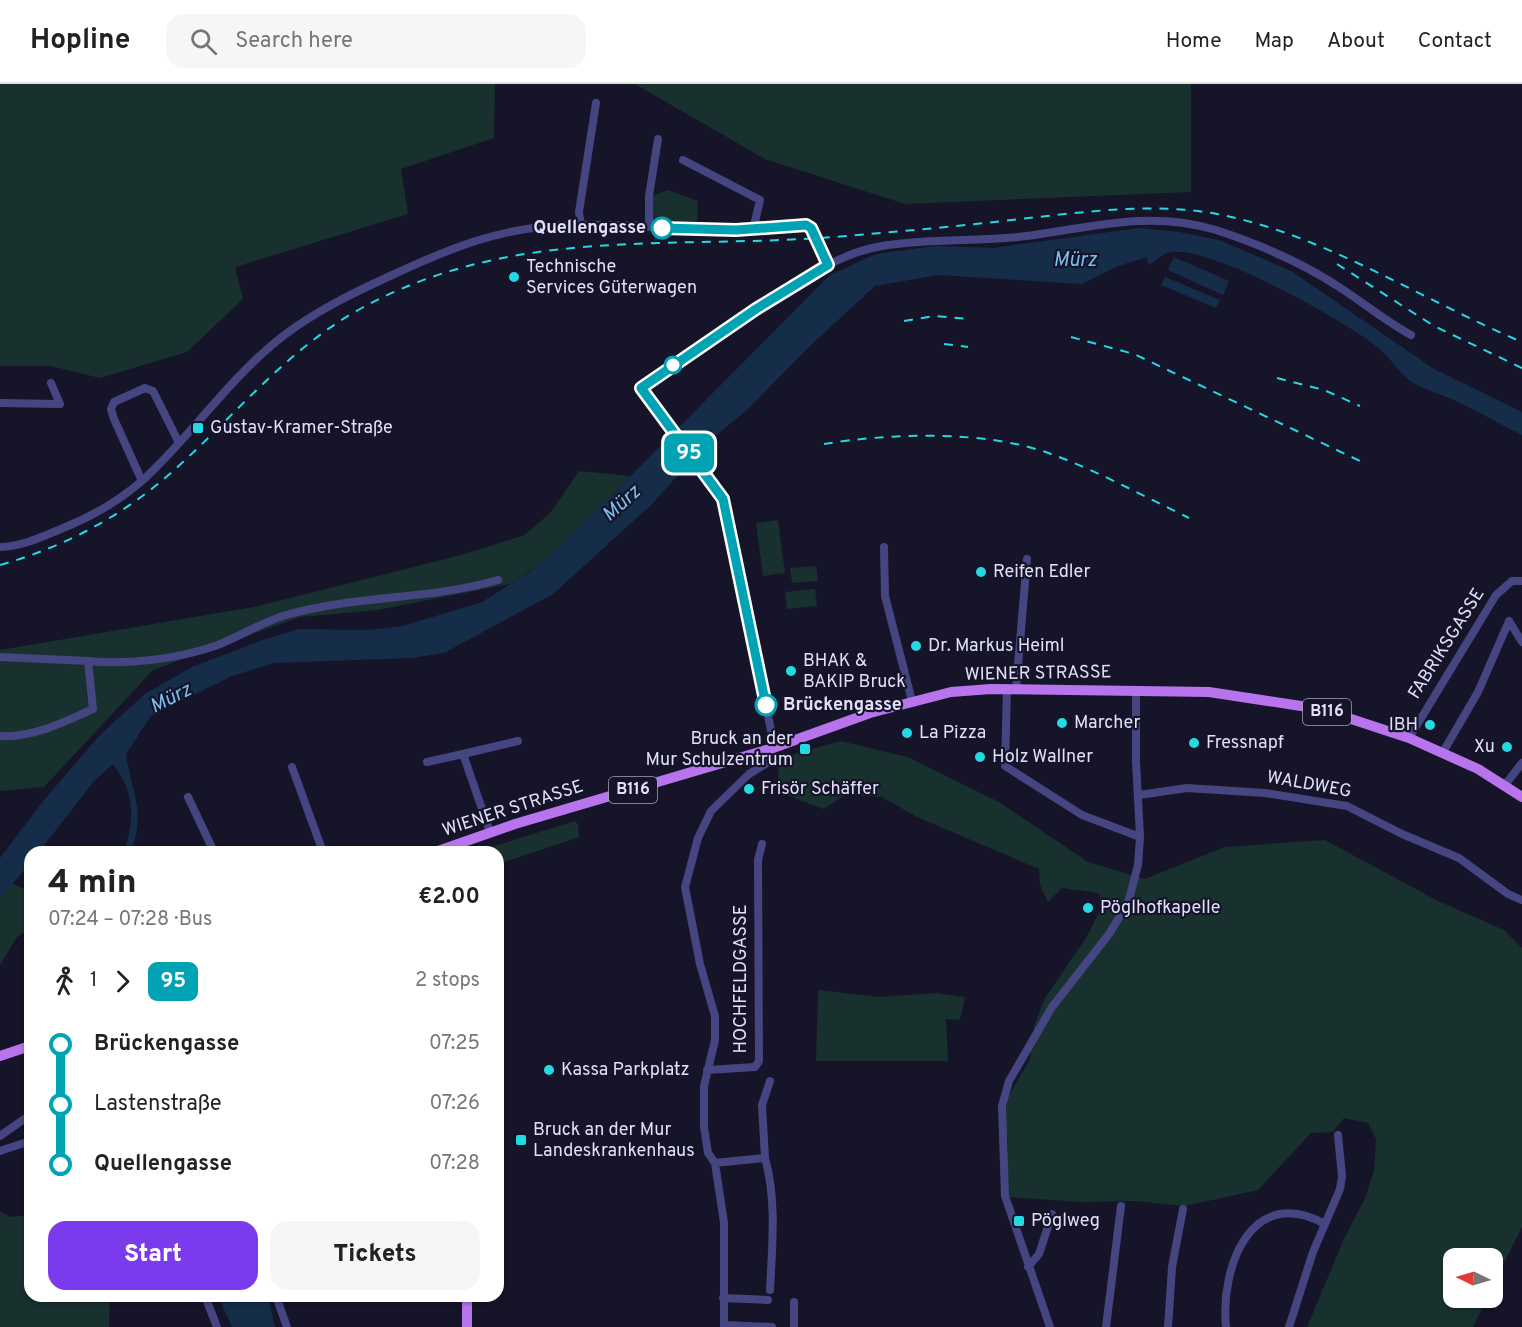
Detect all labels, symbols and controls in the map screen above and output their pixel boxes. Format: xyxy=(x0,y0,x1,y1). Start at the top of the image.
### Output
search box xyxy=(166,14,586,68)
text: Hopline xyxy=(30,23,130,59)
icon: search xyxy=(187,25,220,58)
text: Search here xyxy=(235,28,353,55)
text: Home xyxy=(1166,28,1222,55)
text: Map xyxy=(1255,28,1294,55)
text: About xyxy=(1327,28,1385,55)
text: Contact xyxy=(1418,28,1492,55)
place label: Quellengasse xyxy=(533,217,646,240)
marker: Quellengasse xyxy=(651,217,673,239)
water label: Mürz xyxy=(1053,248,1098,274)
place label: Technische Services Güterwagen xyxy=(526,256,697,300)
marker: Technische Services Güterwagen xyxy=(507,270,521,284)
unlabelled marker xyxy=(664,356,682,374)
place label: Gustav-Kramer-Straße xyxy=(210,417,393,440)
marker: Gustav-Kramer-Straße xyxy=(191,421,205,435)
line badge: 95 xyxy=(662,434,716,472)
text: 95 xyxy=(676,440,702,467)
water label: Mürz xyxy=(597,479,648,528)
place label: Reifen Edler xyxy=(993,561,1090,584)
marker: Reifen Edler xyxy=(974,565,988,579)
street label: FABRIKSGASSE xyxy=(1404,584,1490,704)
place label: Dr. Markus Heiml xyxy=(928,635,1065,658)
marker: Dr. Markus Heiml xyxy=(909,639,923,653)
place label: BHAK & BAKIP Bruck xyxy=(803,650,906,694)
street label: WIENER STRASSE xyxy=(964,661,1112,687)
marker: BHAK & BAKIP Bruck xyxy=(784,664,798,678)
water label: Mürz xyxy=(146,677,197,720)
marker: Brückengasse xyxy=(755,694,777,716)
place label: Brückengasse xyxy=(783,694,902,717)
road number: B116 xyxy=(1303,699,1351,725)
place label: Marcher xyxy=(1074,712,1140,735)
place label: IBH xyxy=(1389,714,1418,737)
marker: Marcher xyxy=(1055,716,1069,730)
marker: IBH xyxy=(1423,718,1437,732)
place label: La Pizza xyxy=(919,722,986,745)
marker: La Pizza xyxy=(900,726,914,740)
place label: Bruck an der Mur Schulzentrum xyxy=(646,728,793,772)
place label: Fressnapf xyxy=(1206,732,1284,755)
marker: Fressnapf xyxy=(1187,736,1201,750)
place label: Xu xyxy=(1474,736,1495,759)
marker: Xu xyxy=(1500,740,1514,754)
marker: Bruck an der Mur Schulzentrum xyxy=(798,742,812,756)
place label: Holz Wallner xyxy=(992,746,1093,769)
marker: Holz Wallner xyxy=(973,750,987,764)
street label: WALDWEG xyxy=(1265,766,1353,804)
street label: WIENER STRASSE xyxy=(440,775,586,843)
road number: B116 xyxy=(609,777,657,803)
place label: Frisör Schäffer xyxy=(761,778,879,801)
marker: Frisör Schäffer xyxy=(742,782,756,796)
text: 4 min xyxy=(48,863,137,905)
text: €2.00 xyxy=(418,884,480,911)
place label: Pöglhofkapelle xyxy=(1100,897,1220,920)
marker: Pöglhofkapelle xyxy=(1081,901,1095,915)
street label: HOCHFELDGASSE xyxy=(730,904,753,1054)
text: 07:24 – 07:28 · Bus xyxy=(48,907,212,933)
icon: walk xyxy=(48,965,81,998)
icon: forward xyxy=(106,965,139,998)
text: 1 xyxy=(90,968,97,994)
text: 95 xyxy=(160,968,186,995)
text: 2 stops xyxy=(415,968,480,994)
text: Brückengasse xyxy=(94,1031,239,1058)
text: 07:25 xyxy=(429,1031,480,1057)
place label: Kassa Parkplatz xyxy=(561,1059,690,1082)
marker: Kassa Parkplatz xyxy=(542,1063,556,1077)
text: Lastenstraße xyxy=(94,1091,222,1118)
text: 07:26 xyxy=(429,1091,480,1117)
place label: Bruck an der Mur Landeskrankenhaus xyxy=(533,1119,695,1163)
marker: Bruck an der Mur Landeskrankenhaus xyxy=(514,1133,528,1147)
text: Quellengasse xyxy=(94,1151,232,1178)
text: 07:28 xyxy=(429,1151,480,1177)
place label: Pöglweg xyxy=(1031,1210,1100,1233)
marker: Pöglweg xyxy=(1012,1214,1026,1228)
button: Start xyxy=(48,1221,258,1290)
button: Tickets xyxy=(270,1221,480,1290)
north arrow xyxy=(1443,1248,1503,1308)
map controls xyxy=(1443,1248,1503,1308)

